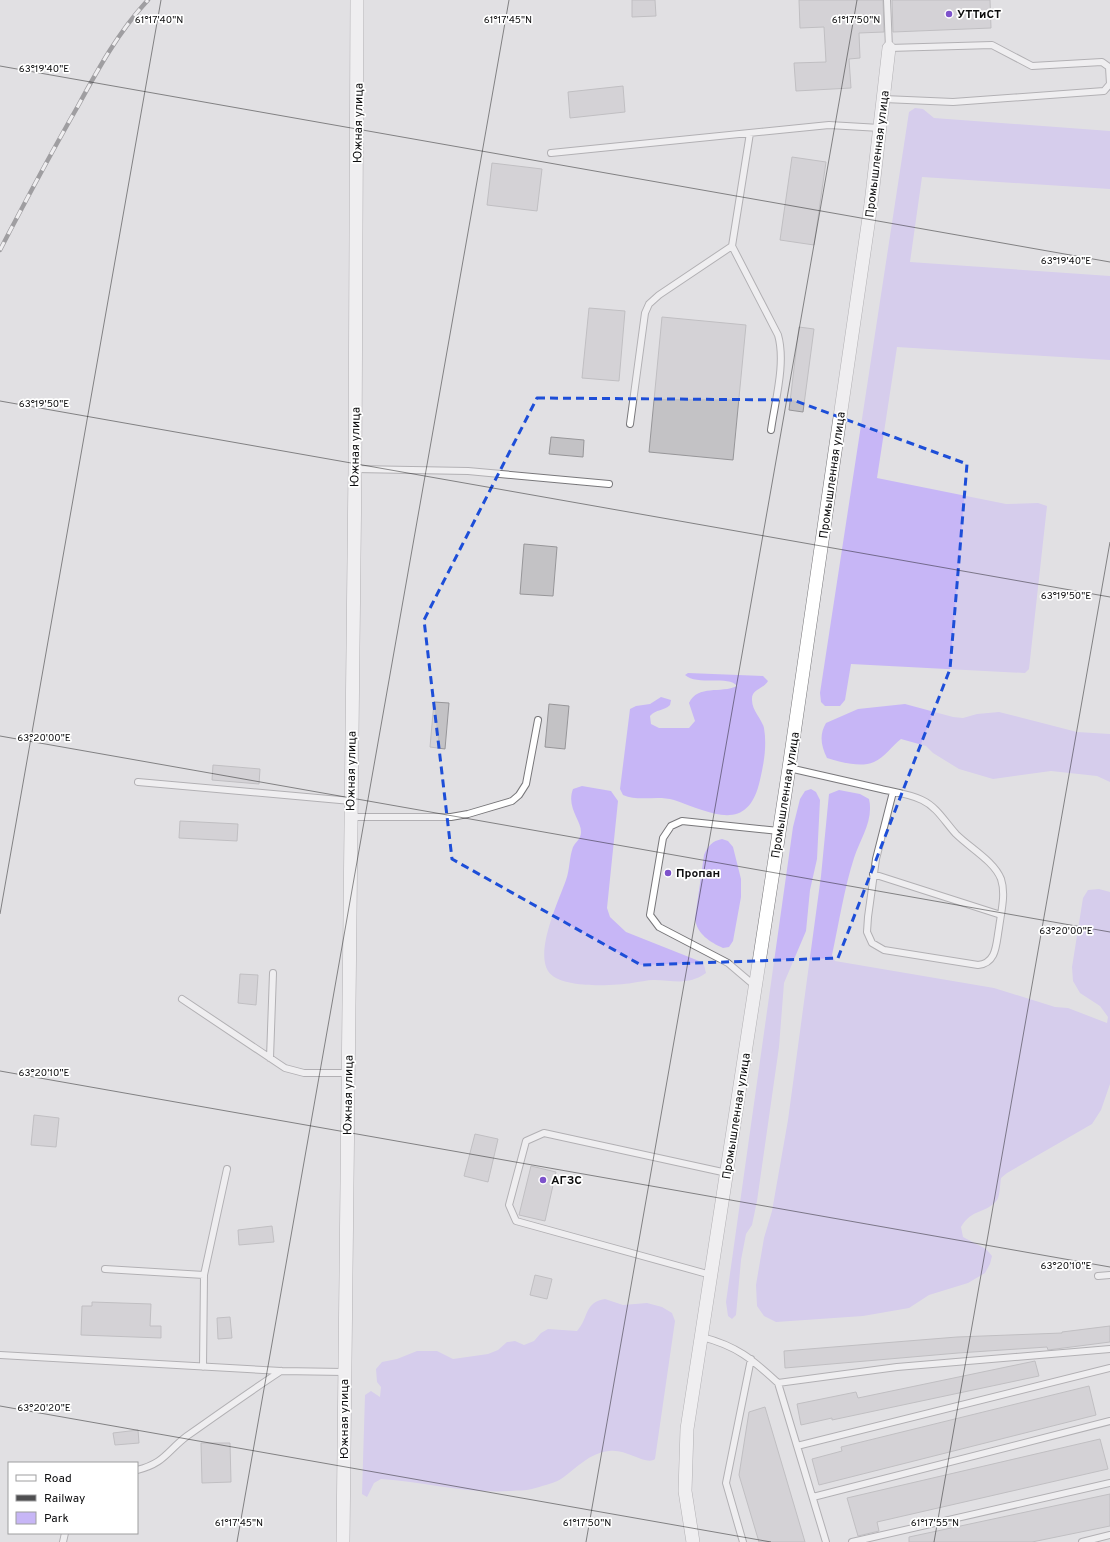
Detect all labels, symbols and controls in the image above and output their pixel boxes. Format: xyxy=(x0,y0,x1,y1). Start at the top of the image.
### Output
place label: УТТиСТ xyxy=(957,7,1001,23)
marker: УТТиСТ xyxy=(944,9,954,19)
text: 61°17'40"N xyxy=(135,14,183,27)
text: 61°17'45"N xyxy=(484,14,532,27)
text: 61°17'50"N xyxy=(832,14,880,27)
text: 63°19'40"E xyxy=(19,63,69,76)
street label: Южная улица xyxy=(350,83,368,163)
street label: Промышленная улица xyxy=(862,90,894,219)
text: 63°19'40"E xyxy=(1041,255,1091,268)
text: 63°19'50"E xyxy=(19,398,69,411)
street label: Южная улица xyxy=(347,407,365,487)
street label: Промышленная улица xyxy=(816,411,850,540)
text: 63°19'50"E xyxy=(1041,590,1091,603)
street label: Южная улица xyxy=(343,731,361,811)
street label: Промышленная улица xyxy=(768,731,804,860)
text: 63°20'00"E xyxy=(17,732,71,745)
place label: Пропан xyxy=(676,866,720,882)
marker: Пропан xyxy=(663,868,673,878)
text: 63°20'00"E xyxy=(1039,925,1093,938)
street label: Промышленная улица xyxy=(719,1052,755,1181)
street label: Южная улица xyxy=(340,1055,358,1135)
text: 63°20'10"E xyxy=(19,1067,69,1080)
place label: АГЗС xyxy=(551,1173,582,1189)
marker: АГЗС xyxy=(538,1175,548,1185)
text: 63°20'10"E xyxy=(1041,1260,1091,1273)
street label: Южная улица xyxy=(337,1379,353,1459)
text: 63°20'20"E xyxy=(17,1402,71,1415)
legend xyxy=(8,1462,138,1534)
text: Road xyxy=(44,1471,72,1487)
text: Railway xyxy=(44,1491,85,1507)
text: Park xyxy=(44,1511,69,1527)
text: 61°17'45"N xyxy=(215,1517,263,1530)
text: 61°17'50"N xyxy=(563,1517,611,1530)
text: 61°17'55"N xyxy=(911,1517,959,1530)

